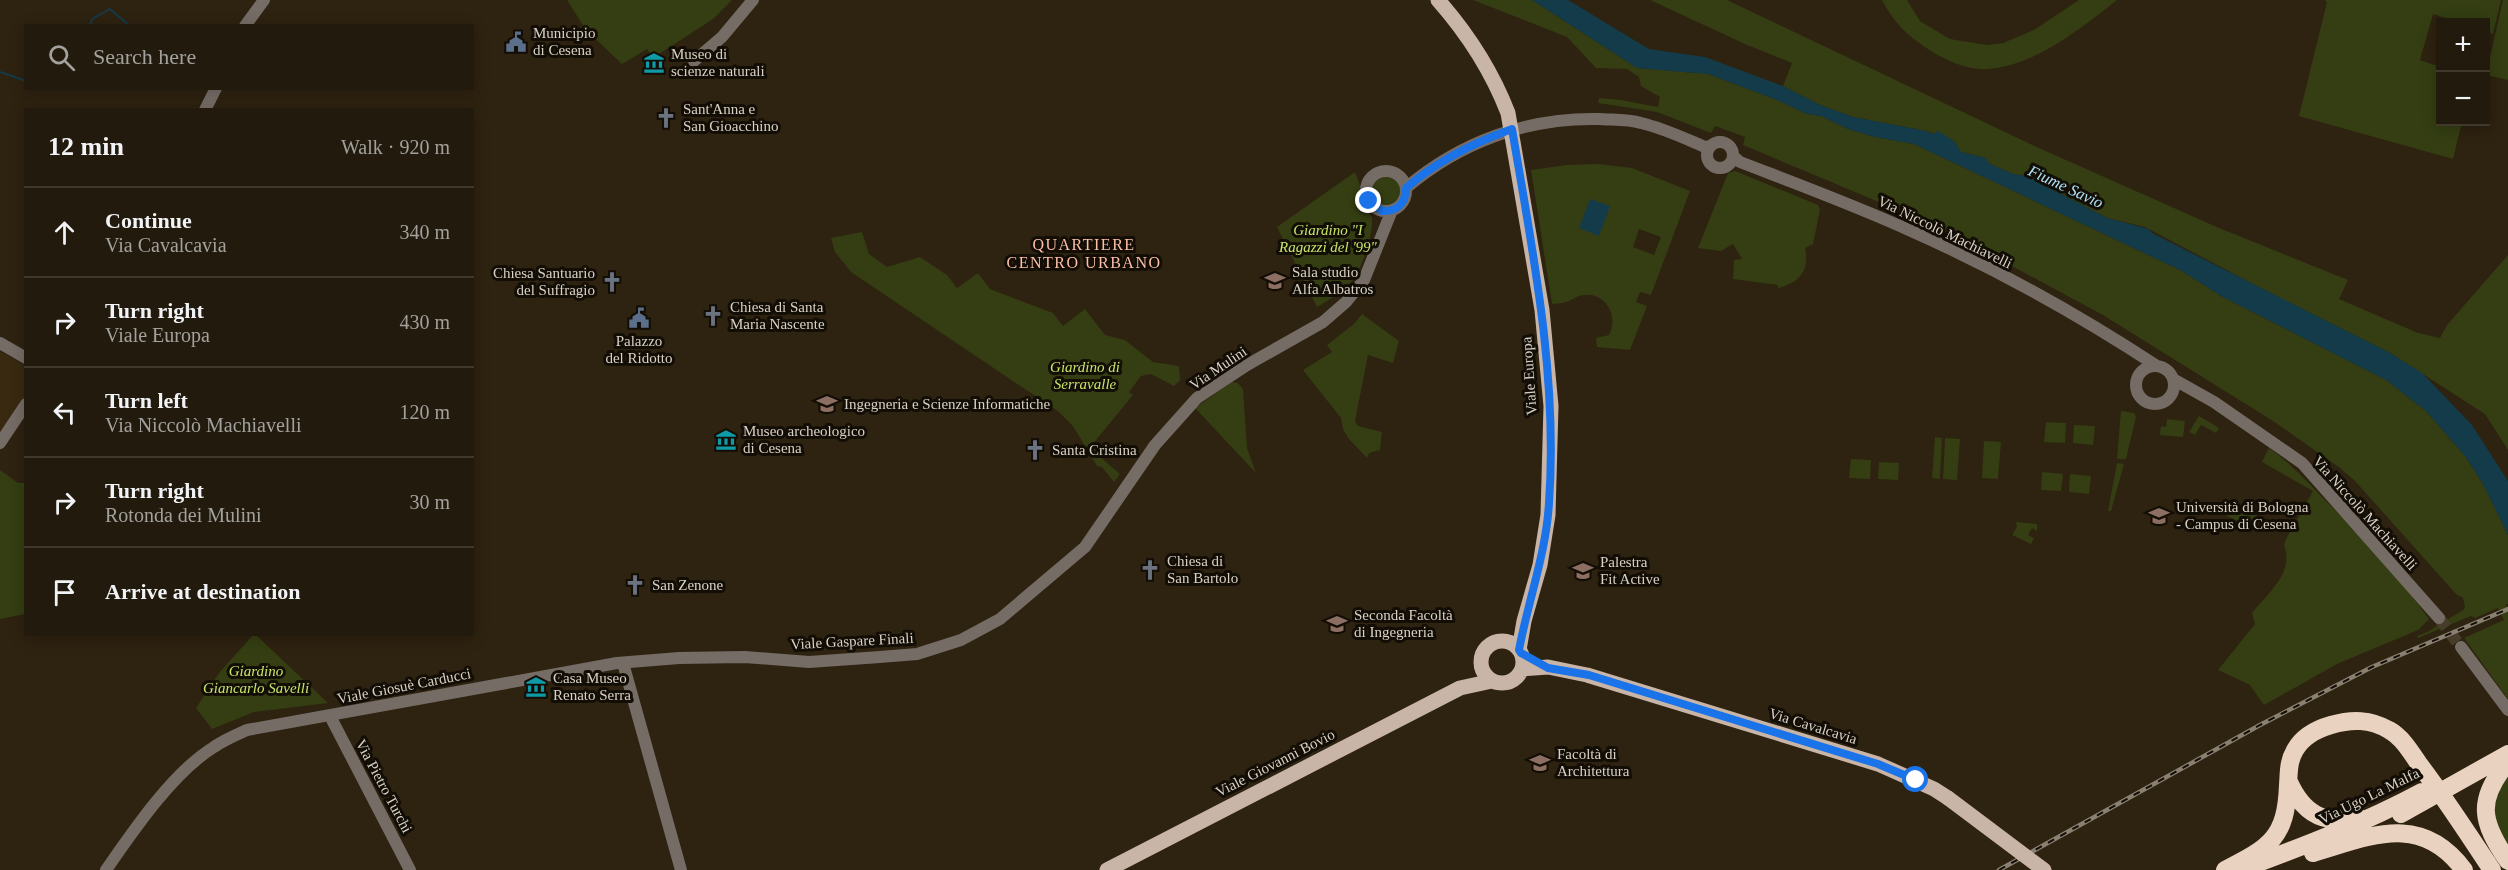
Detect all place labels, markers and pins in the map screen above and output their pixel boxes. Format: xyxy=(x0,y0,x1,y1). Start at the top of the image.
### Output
place label: Municipio di Cesena xyxy=(533,25,596,58)
public building icon: Municipio di Cesena xyxy=(504,30,528,54)
place label: Museo di scienze naturali xyxy=(671,46,765,79)
museum icon: Museo di scienze naturali xyxy=(642,51,666,75)
place label: Sant'Anna e San Gioacchino xyxy=(683,101,778,134)
church icon: Sant'Anna e San Gioacchino xyxy=(654,106,678,130)
place label: Sala studio Alfa Albatros xyxy=(1292,264,1373,297)
place label: Chiesa Santuario del Suffragio xyxy=(493,265,595,298)
school or university icon: Sala studio Alfa Albatros xyxy=(1263,269,1287,293)
church icon: Chiesa Santuario del Suffragio xyxy=(600,270,624,294)
place label: Chiesa di Santa Maria Nascente xyxy=(730,299,825,332)
church icon: Chiesa di Santa Maria Nascente xyxy=(701,304,725,328)
public building icon: Palazzo del Ridotto xyxy=(627,306,651,330)
place label: Palazzo del Ridotto xyxy=(605,333,673,366)
school or university icon: Ingegneria e Scienze Informatiche xyxy=(815,392,839,416)
place label: Ingegneria e Scienze Informatiche xyxy=(844,396,1050,412)
place label: Museo archeologico di Cesena xyxy=(743,423,865,456)
museum icon: Museo archeologico di Cesena xyxy=(714,428,738,452)
church icon: Santa Cristina xyxy=(1023,438,1047,462)
place label: Santa Cristina xyxy=(1052,442,1137,458)
place label: Università di Bologna - Campus di Cesena xyxy=(2176,499,2309,532)
school or university icon: Università di Bologna - Campus di Cesena xyxy=(2147,504,2171,528)
place label: Chiesa di San Bartolo xyxy=(1167,553,1238,586)
place label: Palestra Fit Active xyxy=(1600,554,1660,587)
church icon: Chiesa di San Bartolo xyxy=(1138,558,1162,582)
school or university icon: Palestra Fit Active xyxy=(1571,559,1595,583)
church icon: San Zenone xyxy=(623,573,647,597)
place label: San Zenone xyxy=(652,577,724,593)
place label: Seconda Facoltà di Ingegneria xyxy=(1354,607,1453,640)
school or university icon: Seconda Facoltà di Ingegneria xyxy=(1325,612,1349,636)
place label: Casa Museo Renato Serra xyxy=(553,670,631,703)
museum icon: Casa Museo Renato Serra xyxy=(524,675,548,699)
place label: Facoltà di Architettura xyxy=(1557,746,1630,779)
school or university icon: Facoltà di Architettura xyxy=(1528,751,1552,775)

